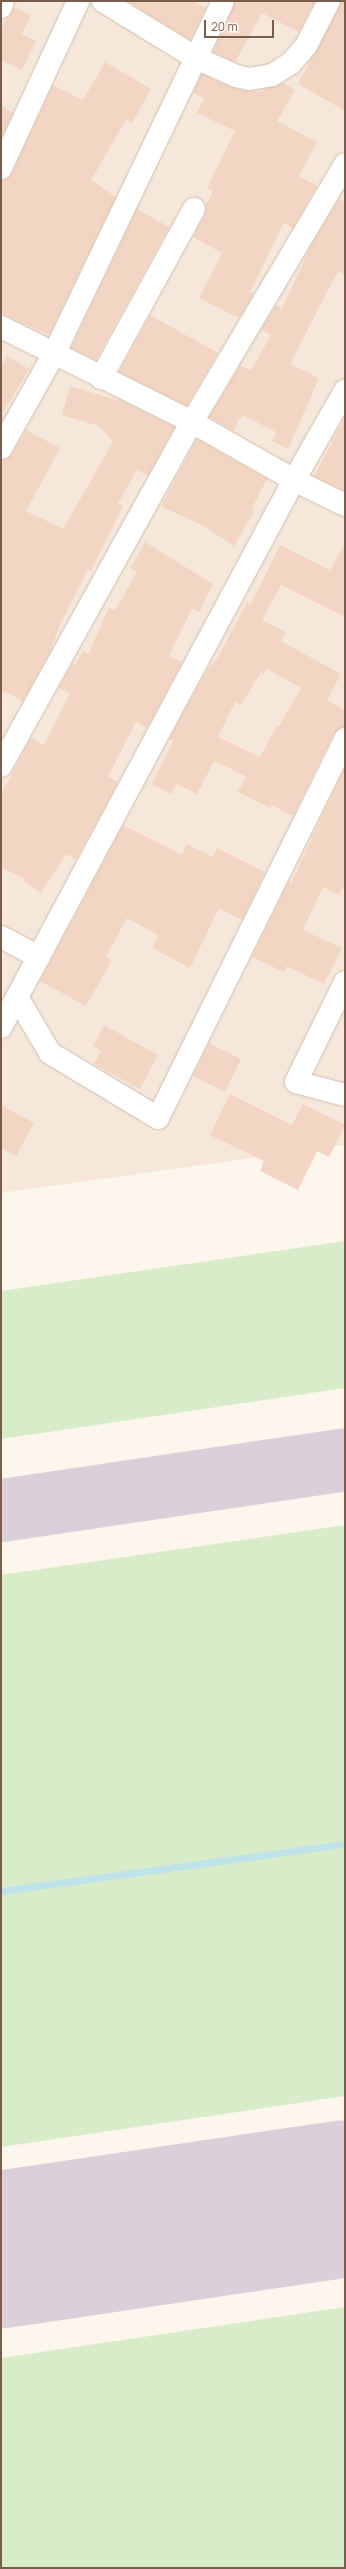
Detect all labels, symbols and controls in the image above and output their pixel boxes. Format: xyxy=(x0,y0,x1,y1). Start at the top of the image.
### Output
scale bar xyxy=(206,12,276,38)
text: 20 m xyxy=(211,18,238,35)

